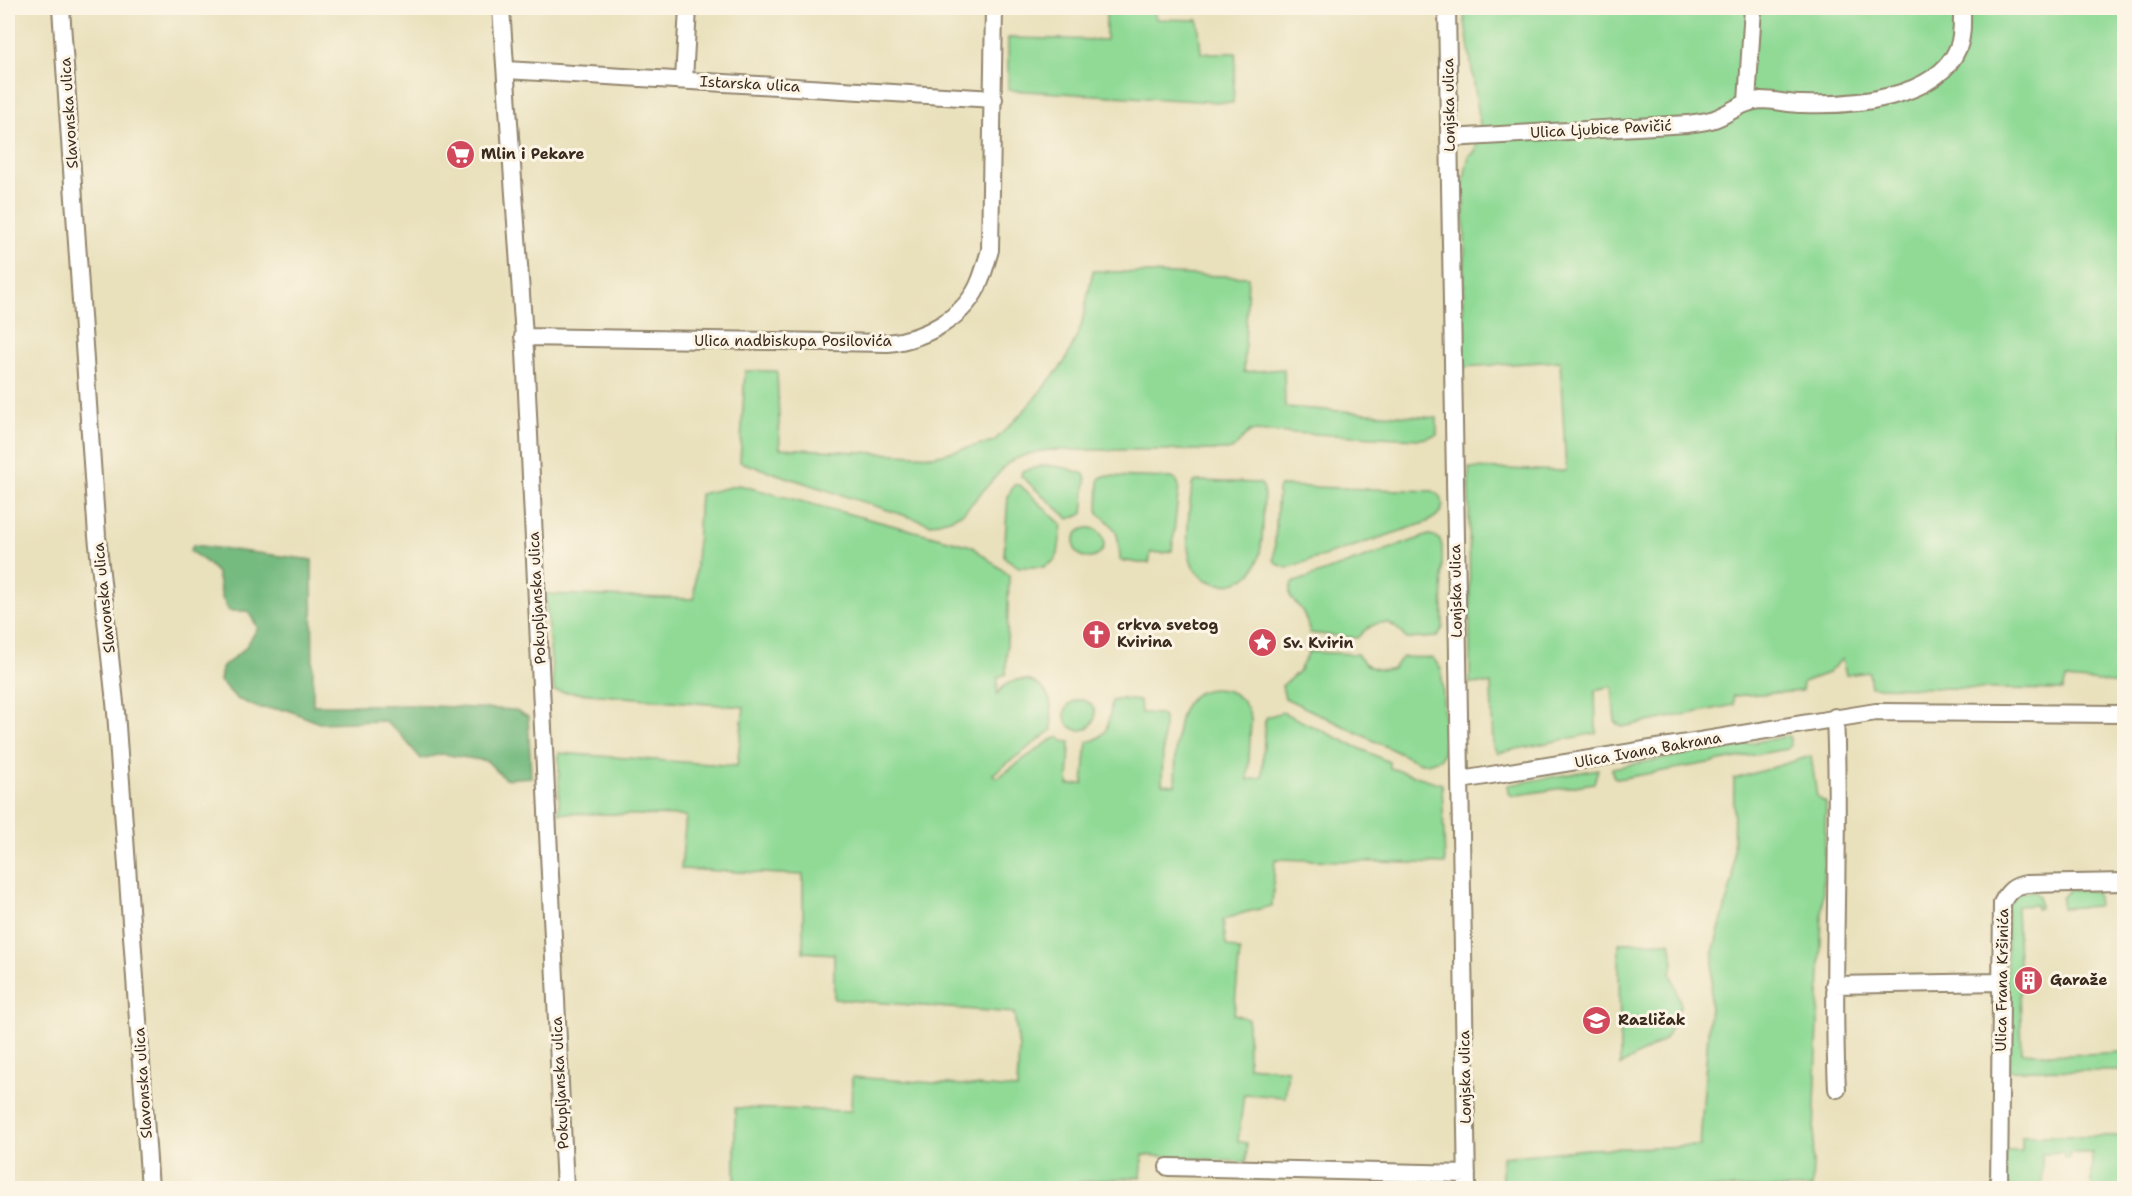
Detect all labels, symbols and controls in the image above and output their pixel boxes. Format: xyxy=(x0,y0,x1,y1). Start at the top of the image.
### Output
street label: Slavonska ulica xyxy=(55,56,83,169)
street label: Lonjska ulica xyxy=(1438,57,1460,152)
street label: Istarska ulica xyxy=(699,71,801,97)
street label: Ulica Ljubice Pavičić xyxy=(1530,115,1672,143)
supermarket icon: Mlin i Pekare xyxy=(444,138,476,170)
place label: Mlin i Pekare xyxy=(481,144,585,164)
street label: Ulica nadbiskupa Posilovića xyxy=(694,331,893,351)
street label: Pokupljanska ulica xyxy=(524,531,550,665)
street label: Slavonska ulica xyxy=(88,541,120,654)
street label: Lonjska ulica xyxy=(1445,543,1467,638)
place label: crkva svetog Kvirina xyxy=(1117,615,1219,652)
church icon: crkva svetog Kvirina xyxy=(1080,618,1112,650)
place icon: Sv. Kvirin xyxy=(1246,627,1278,659)
place label: Sv. Kvirin xyxy=(1283,633,1354,653)
street label: Ulica Ivana Bakrana xyxy=(1573,727,1723,773)
street label: Ulica Frana Kršinića xyxy=(1991,908,2013,1052)
building icon: Garaže xyxy=(2013,964,2045,996)
place label: Garaže xyxy=(2050,970,2108,990)
school or university icon: Različak xyxy=(1581,1004,1613,1036)
place label: Različak xyxy=(1618,1010,1686,1030)
street label: Pokupljanska ulica xyxy=(547,1016,573,1150)
street label: Slavonska ulica xyxy=(129,1026,157,1139)
street label: Lonjska ulica xyxy=(1454,1029,1476,1124)

